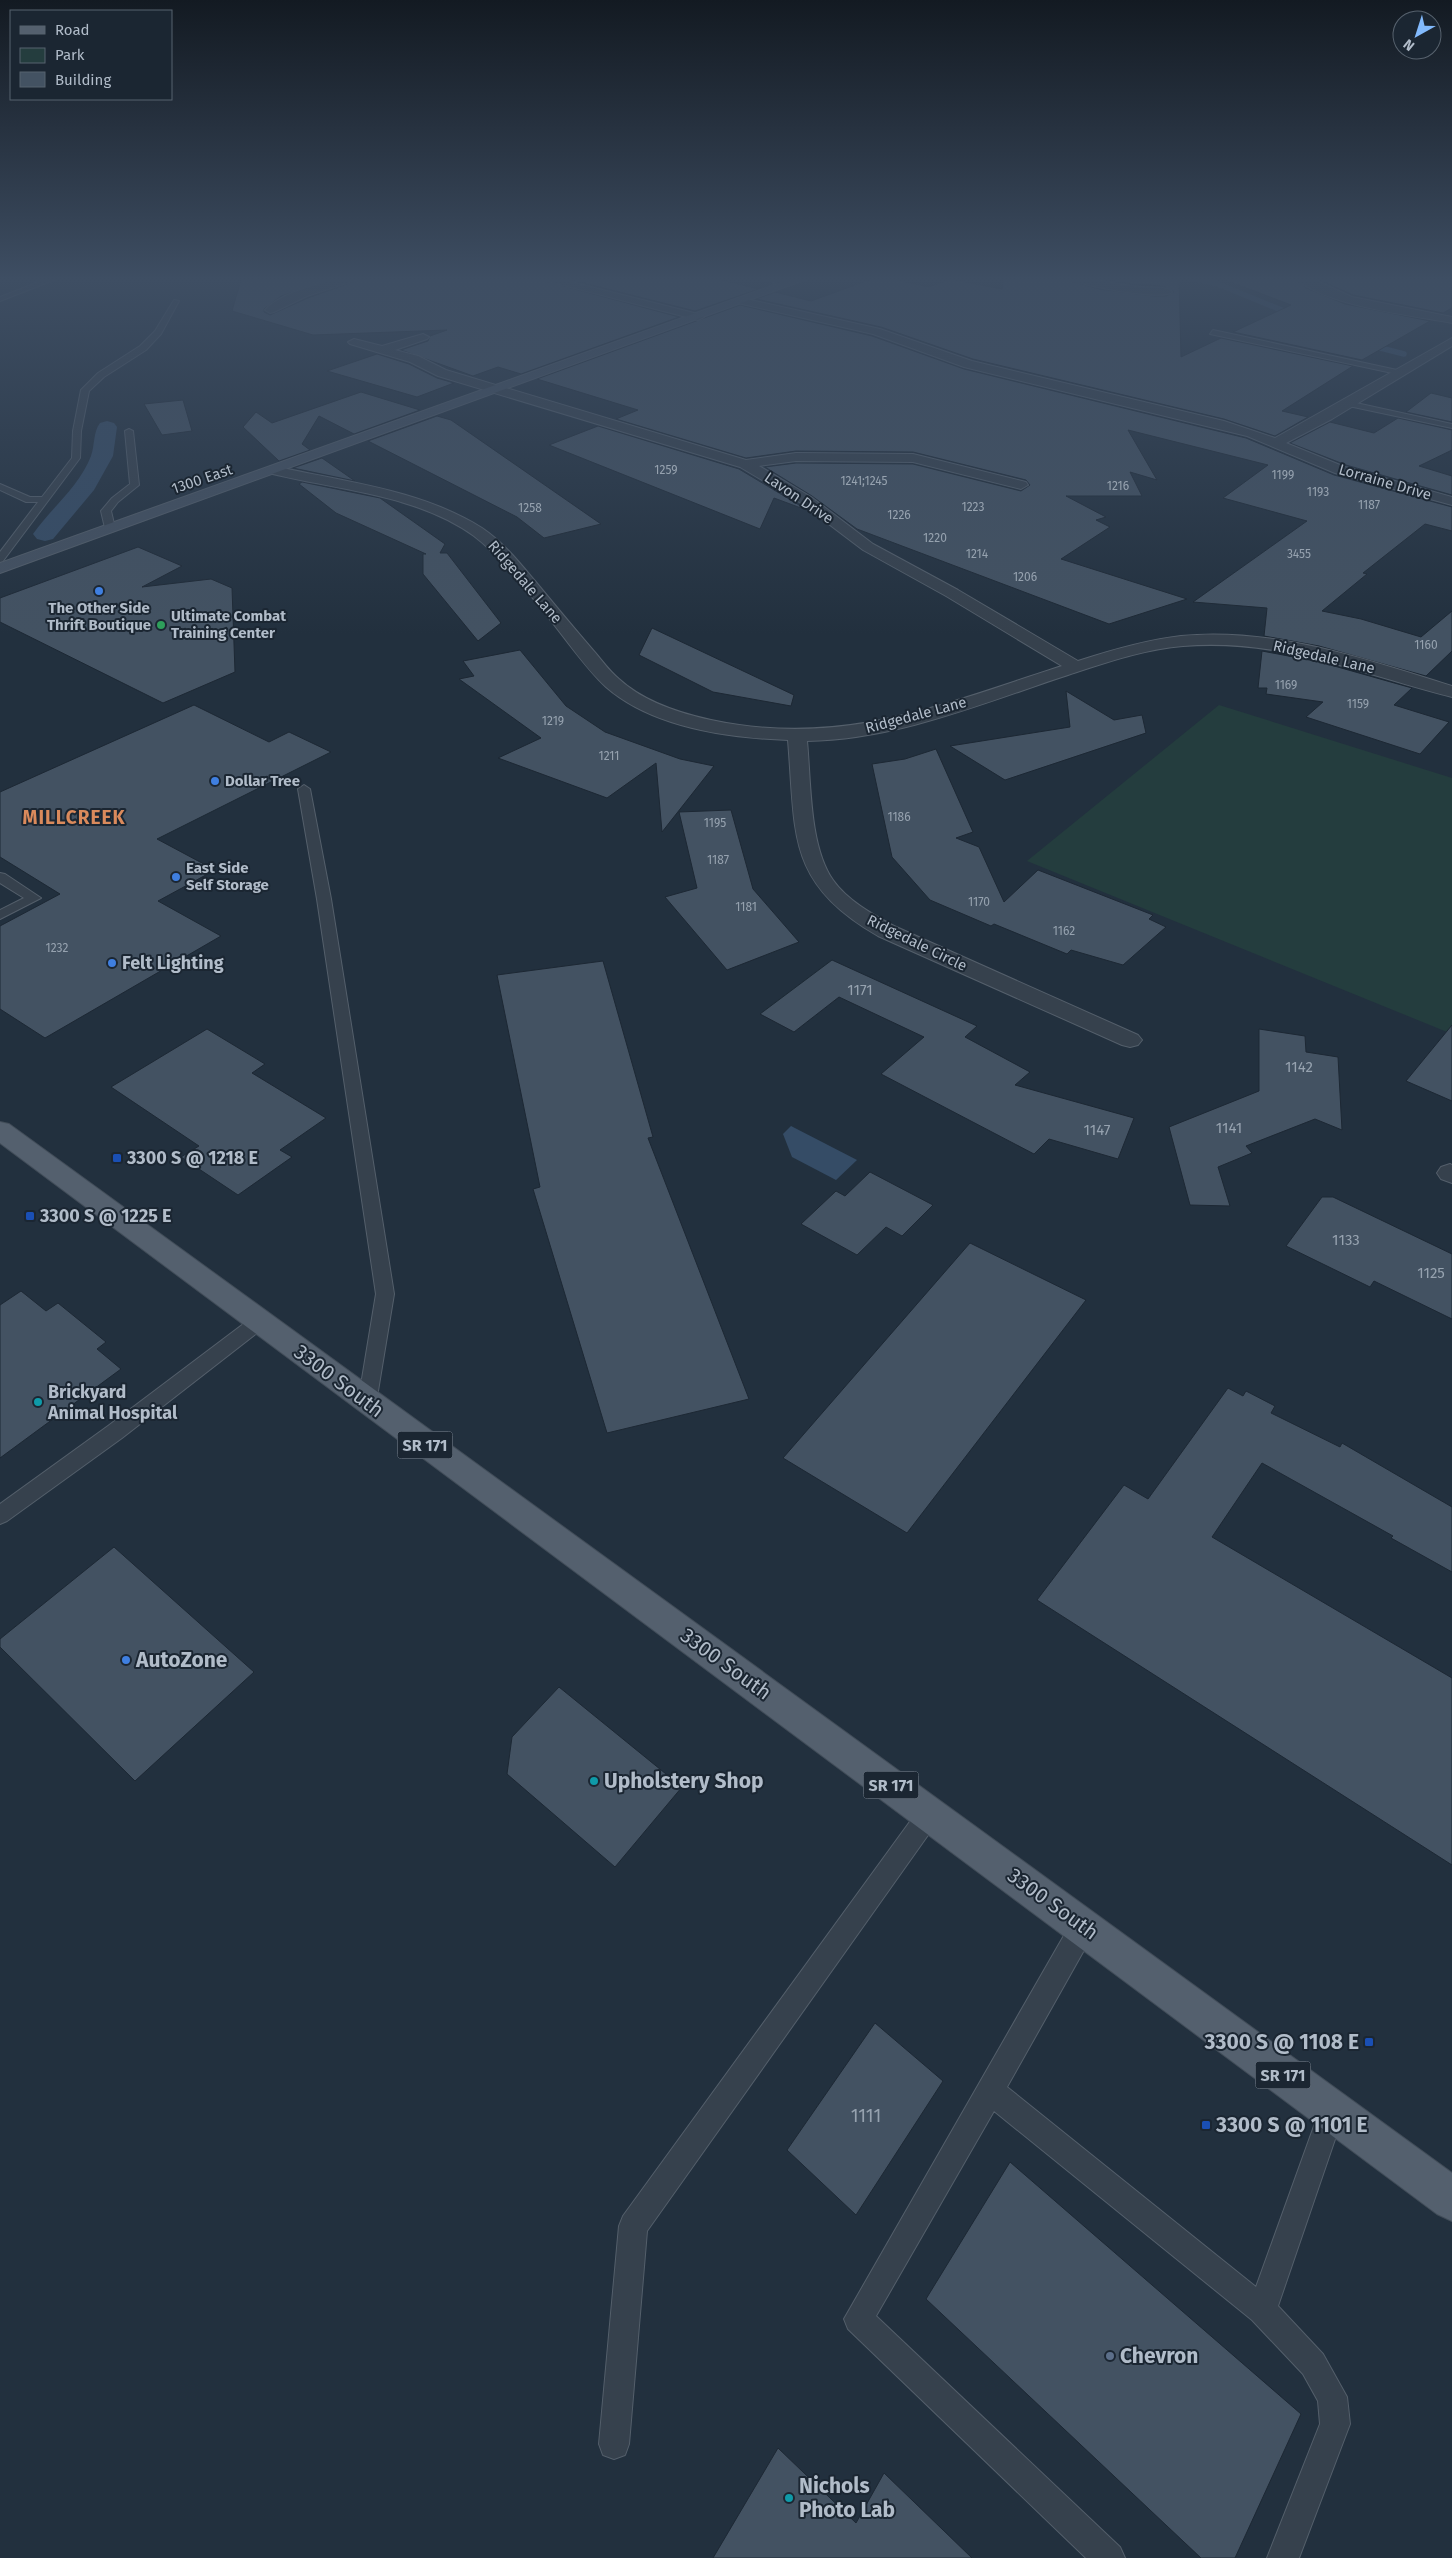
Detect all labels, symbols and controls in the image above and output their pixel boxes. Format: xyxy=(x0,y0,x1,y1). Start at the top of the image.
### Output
legend xyxy=(10,10,172,100)
north arrow xyxy=(1392,10,1442,60)
text: Road xyxy=(55,21,90,39)
text: N xyxy=(1400,35,1418,54)
text: Park xyxy=(55,46,85,64)
text: Building xyxy=(55,71,111,89)
street label: 1300 East xyxy=(169,460,235,498)
street label: Lorraine Drive xyxy=(1337,460,1433,504)
house number: 1259 xyxy=(654,463,678,477)
street label: Lavon Drive xyxy=(761,468,837,528)
house number: 1199 xyxy=(1272,468,1294,482)
house number: 1241;1245 xyxy=(840,474,888,488)
house number: 1216 xyxy=(1107,479,1129,493)
house number: 1193 xyxy=(1307,485,1329,499)
house number: 1187 xyxy=(1358,498,1380,512)
house number: 1223 xyxy=(961,500,985,514)
house number: 1258 xyxy=(518,501,542,515)
house number: 1226 xyxy=(887,508,911,522)
house number: 1220 xyxy=(923,531,947,545)
street label: Ridgedale Lane xyxy=(484,537,566,627)
house number: 1214 xyxy=(966,547,989,561)
house number: 3455 xyxy=(1287,547,1311,561)
house number: 1206 xyxy=(1013,570,1037,584)
marker: The Other Side Thrift Boutique xyxy=(93,585,105,597)
place label: The Other Side Thrift Boutique xyxy=(47,599,151,634)
place label: Ultimate Combat Training Center xyxy=(171,607,286,642)
marker: Ultimate Combat Training Center xyxy=(155,619,167,631)
street label: Ridgedale Lane xyxy=(1271,637,1377,677)
house number: 1160 xyxy=(1414,638,1438,652)
house number: 1169 xyxy=(1275,678,1297,692)
street label: Ridgedale Lane xyxy=(863,693,969,737)
house number: 1159 xyxy=(1347,697,1369,711)
house number: 1219 xyxy=(542,714,564,728)
house number: 1211 xyxy=(598,749,620,763)
place label: Dollar Tree xyxy=(225,772,300,790)
marker: Dollar Tree xyxy=(209,775,221,787)
district label: MILLCREEK xyxy=(23,806,125,829)
house number: 1186 xyxy=(887,810,911,824)
house number: 1195 xyxy=(704,816,726,830)
house number: 1187 xyxy=(707,853,729,867)
place label: East Side Self Storage xyxy=(186,859,269,894)
marker: East Side Self Storage xyxy=(170,871,182,883)
house number: 1170 xyxy=(968,895,990,909)
house number: 1181 xyxy=(735,900,757,914)
street label: Ridgedale Circle xyxy=(864,911,970,975)
house number: 1162 xyxy=(1053,924,1075,938)
house number: 1232 xyxy=(46,941,68,955)
place label: Felt Lighting xyxy=(122,952,224,974)
marker: Felt Lighting xyxy=(106,957,118,969)
house number: 1171 xyxy=(847,981,873,999)
house number: 1142 xyxy=(1285,1058,1313,1076)
house number: 1141 xyxy=(1216,1119,1242,1137)
house number: 1147 xyxy=(1083,1121,1111,1139)
place label: 3300 S @ 1218 E xyxy=(126,1147,258,1169)
marker: 3300 S @ 1218 E xyxy=(111,1152,123,1164)
place label: 3300 S @ 1225 E xyxy=(39,1205,172,1227)
marker: 3300 S @ 1225 E xyxy=(24,1210,36,1222)
house number: 1133 xyxy=(1332,1231,1360,1249)
house number: 1125 xyxy=(1417,1264,1445,1282)
street label: 3300 South xyxy=(289,1339,389,1423)
place label: Brickyard Animal Hospital xyxy=(47,1381,178,1424)
marker: Brickyard Animal Hospital xyxy=(32,1396,44,1408)
road number: SR 171 xyxy=(398,1432,452,1458)
street label: 3300 South xyxy=(676,1622,776,1706)
place label: AutoZone xyxy=(135,1647,228,1673)
marker: AutoZone xyxy=(120,1654,132,1666)
place label: Upholstery Shop xyxy=(604,1768,764,1794)
road number: SR 171 xyxy=(864,1772,918,1798)
marker: Upholstery Shop xyxy=(588,1775,600,1787)
street label: 3300 South xyxy=(1003,1862,1103,1946)
place label: 3300 S @ 1108 E xyxy=(1204,2029,1359,2055)
marker: 3300 S @ 1108 E xyxy=(1363,2036,1375,2048)
road number: SR 171 xyxy=(1256,2062,1310,2088)
house number: 1111 xyxy=(851,2105,881,2127)
place label: 3300 S @ 1101 E xyxy=(1215,2112,1367,2138)
marker: 3300 S @ 1101 E xyxy=(1200,2119,1212,2131)
place label: Chevron xyxy=(1120,2343,1198,2369)
marker: Chevron xyxy=(1104,2350,1116,2362)
place label: Nichols Photo Lab xyxy=(799,2473,895,2523)
marker: Nichols Photo Lab xyxy=(783,2492,795,2504)

